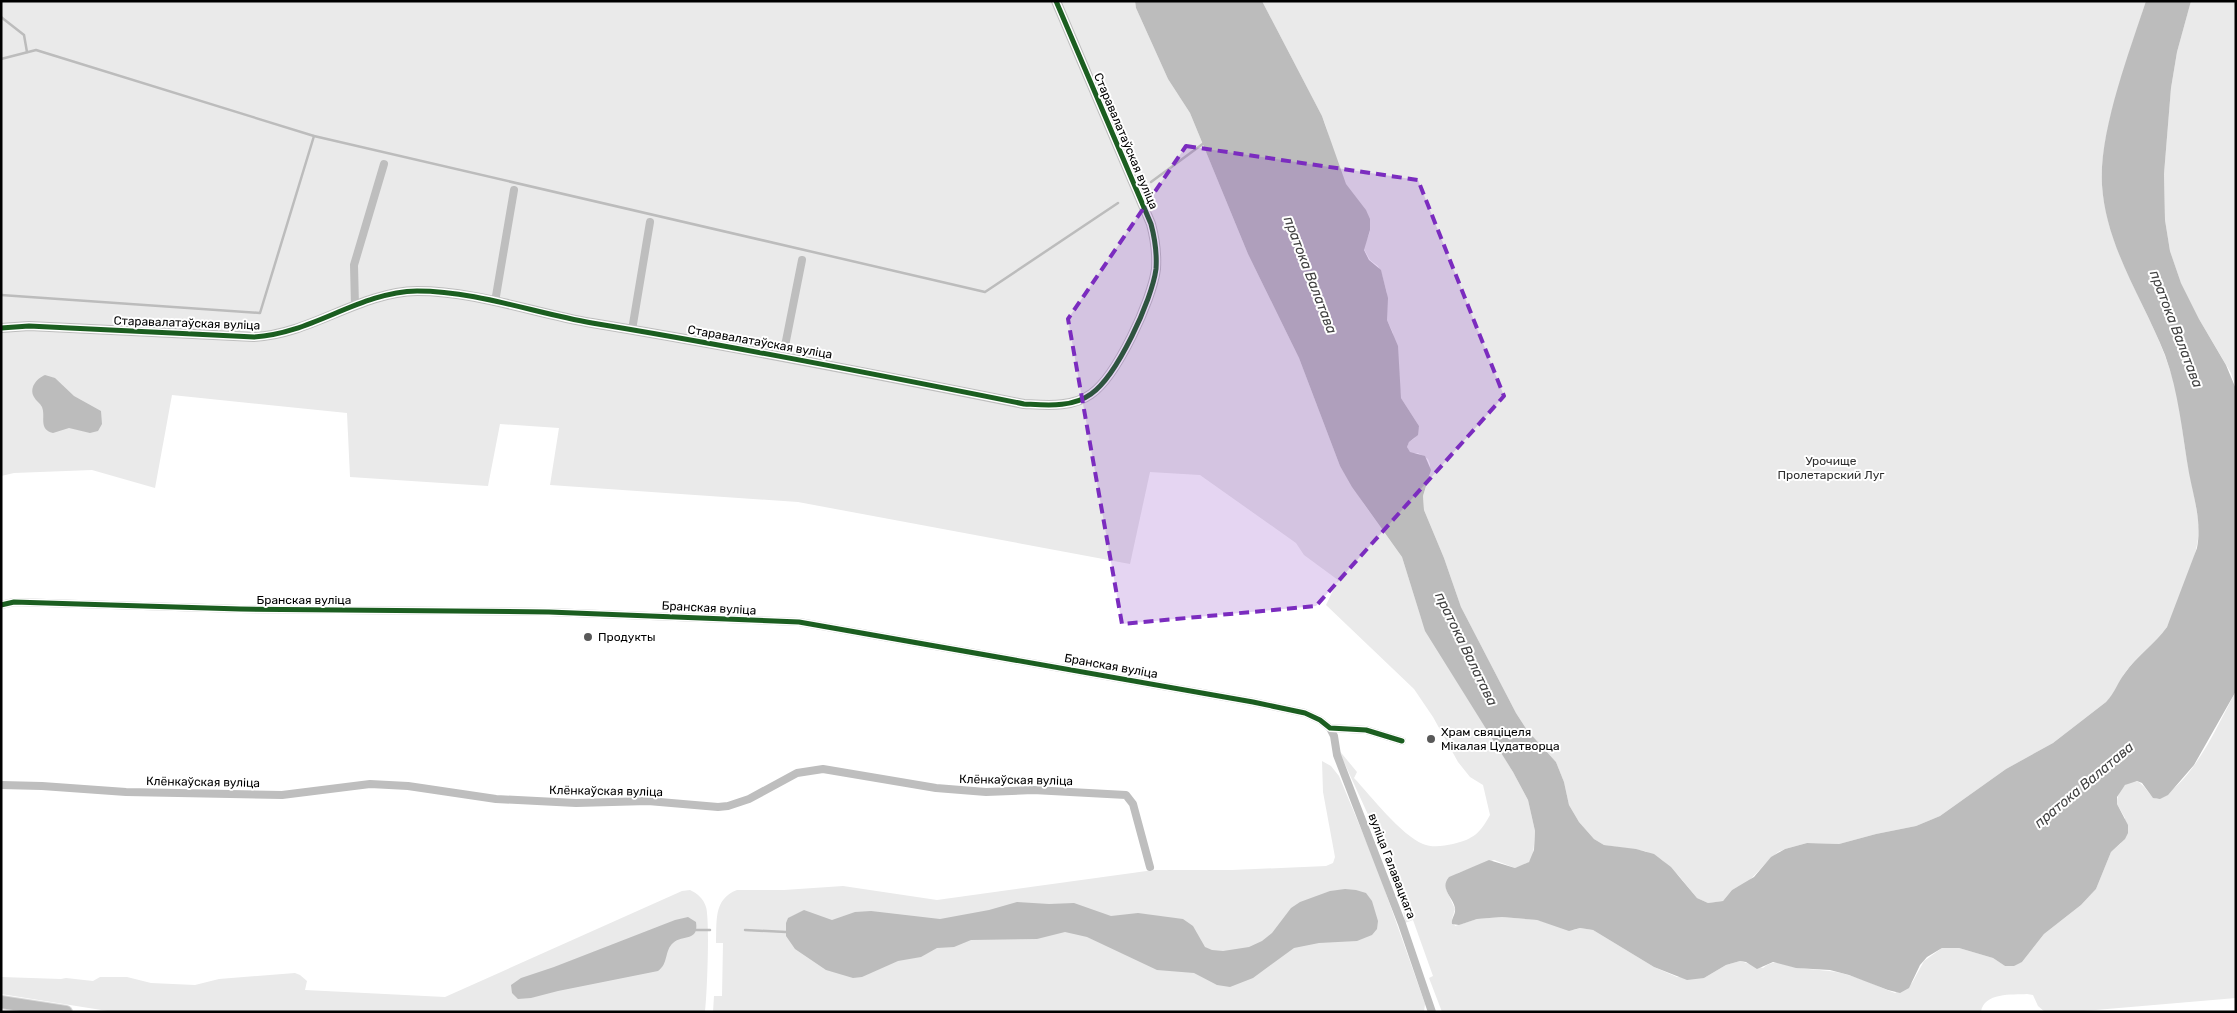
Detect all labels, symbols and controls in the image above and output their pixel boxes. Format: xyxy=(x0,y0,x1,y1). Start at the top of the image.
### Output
street label: Старавалатаўская вуліца xyxy=(1091,71,1161,211)
water label: пратока Валатава xyxy=(1280,214,1340,336)
water label: пратока Валатава xyxy=(2146,268,2206,390)
street label: Старавалатаўская вуліца xyxy=(113,313,261,333)
street label: Старавалатаўская вуліца xyxy=(687,322,833,362)
park label: Урочище Пролетарский Луг xyxy=(1778,454,1885,482)
water label: пратока Валатава xyxy=(1431,589,1501,709)
street label: Бранская вуліца xyxy=(257,593,351,607)
street label: Бранская вуліца xyxy=(661,599,757,617)
place label: Продукты xyxy=(598,630,655,644)
marker: Продукты xyxy=(582,631,594,643)
street label: Бранская вуліца xyxy=(1063,651,1159,681)
place label: Храм свяціцеля Мікалая Цудатворца xyxy=(1441,725,1560,753)
marker: Храм свяціцеля Мікалая Цудатворца xyxy=(1425,733,1437,745)
water label: пратока Валатава xyxy=(2031,738,2137,832)
street label: Клёнкаўская вуліца xyxy=(959,772,1073,788)
street label: Клёнкаўская вуліца xyxy=(146,774,260,790)
street label: Клёнкаўская вуліца xyxy=(549,783,663,799)
street label: вуліца Галавацкага xyxy=(1365,811,1419,921)

